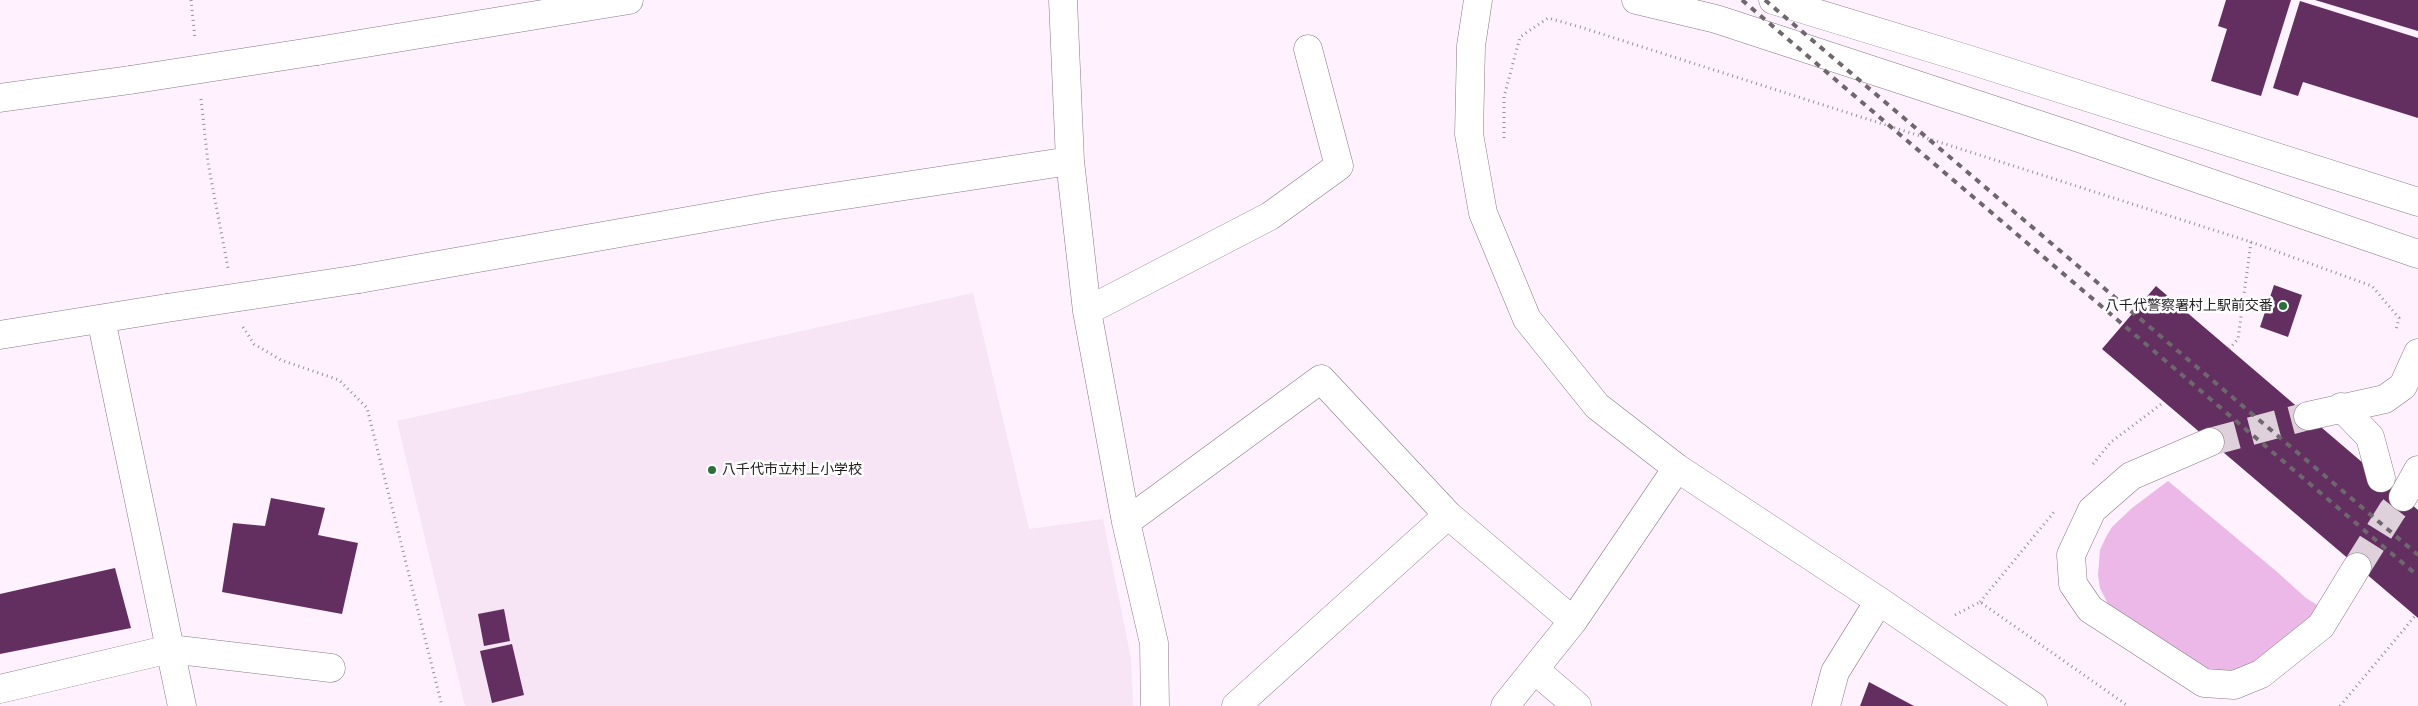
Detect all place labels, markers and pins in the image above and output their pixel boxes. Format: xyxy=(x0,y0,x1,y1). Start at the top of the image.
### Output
place label: 八千代警察署村上駅前交番 xyxy=(2105,298,2273,314)
marker: 八千代警察署村上駅前交番 xyxy=(2277,300,2289,312)
place label: 八千代市立村上小学校 xyxy=(722,462,862,478)
marker: 八千代市立村上小学校 xyxy=(706,464,718,476)

